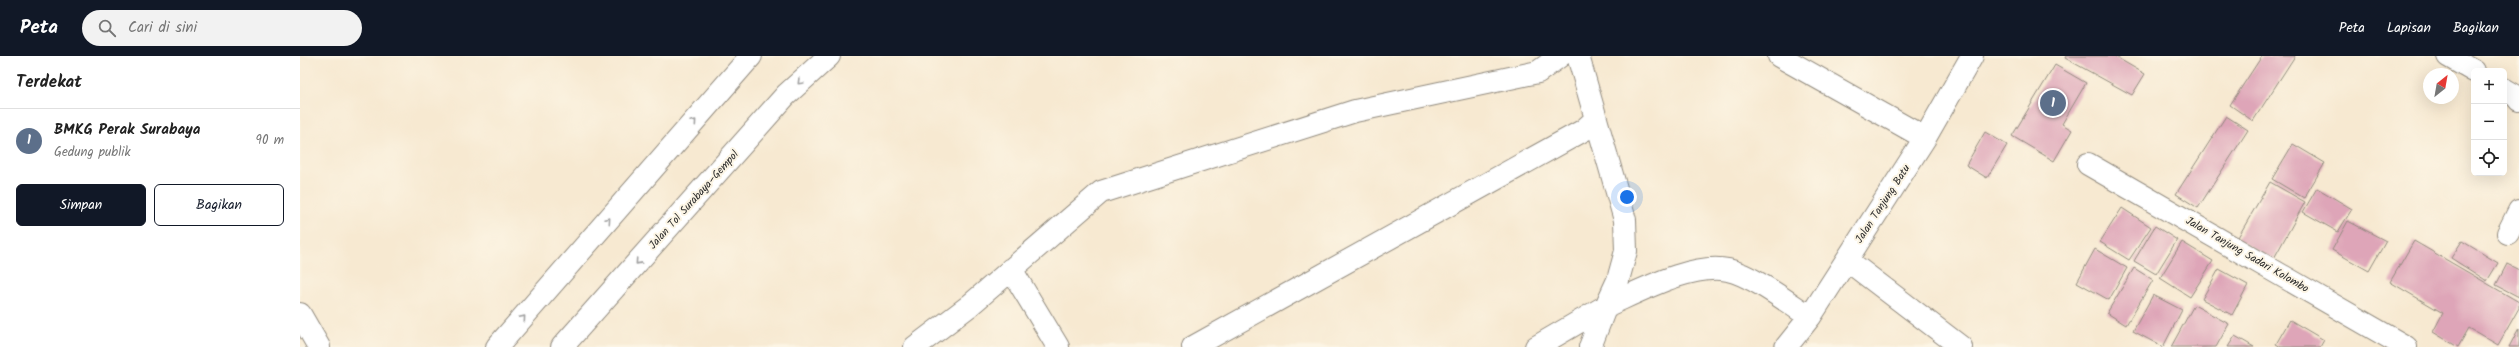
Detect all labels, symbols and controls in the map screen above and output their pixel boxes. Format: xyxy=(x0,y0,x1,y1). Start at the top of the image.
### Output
search box xyxy=(82,10,362,46)
text: Peta xyxy=(20,13,58,43)
text: Cari di sini xyxy=(128,16,197,40)
icon: search xyxy=(96,17,118,39)
text: Peta xyxy=(2339,17,2365,39)
text: Lapisan xyxy=(2387,17,2431,39)
text: Bagikan xyxy=(2453,17,2499,39)
north arrow xyxy=(2423,68,2459,104)
map controls xyxy=(2471,68,2507,176)
button: + xyxy=(2471,68,2507,104)
text: Terdekat xyxy=(16,69,82,96)
one-way arrow xyxy=(797,77,805,85)
pin: 1 xyxy=(2040,88,2066,118)
button: − xyxy=(2471,104,2507,140)
text: BMKG Perak Surabaya xyxy=(54,118,201,142)
one-way arrow xyxy=(689,119,697,127)
text: 1 xyxy=(27,130,31,151)
text: 90 m xyxy=(256,130,284,151)
button: locate xyxy=(2471,140,2507,176)
text: Gedung publik xyxy=(54,142,131,163)
street label: Jalan Tol Surabaya–Gempol xyxy=(645,146,744,253)
street label: Jalan Tanjung Batu xyxy=(1851,160,1916,247)
button: Simpan xyxy=(16,184,146,226)
button: Bagikan xyxy=(154,184,284,226)
your location xyxy=(1617,187,1637,207)
street label: Jalan Tanjung Sadari Kolombo xyxy=(2182,212,2312,298)
one-way arrow xyxy=(604,217,611,224)
one-way arrow xyxy=(636,257,643,265)
one-way arrow xyxy=(518,315,525,322)

